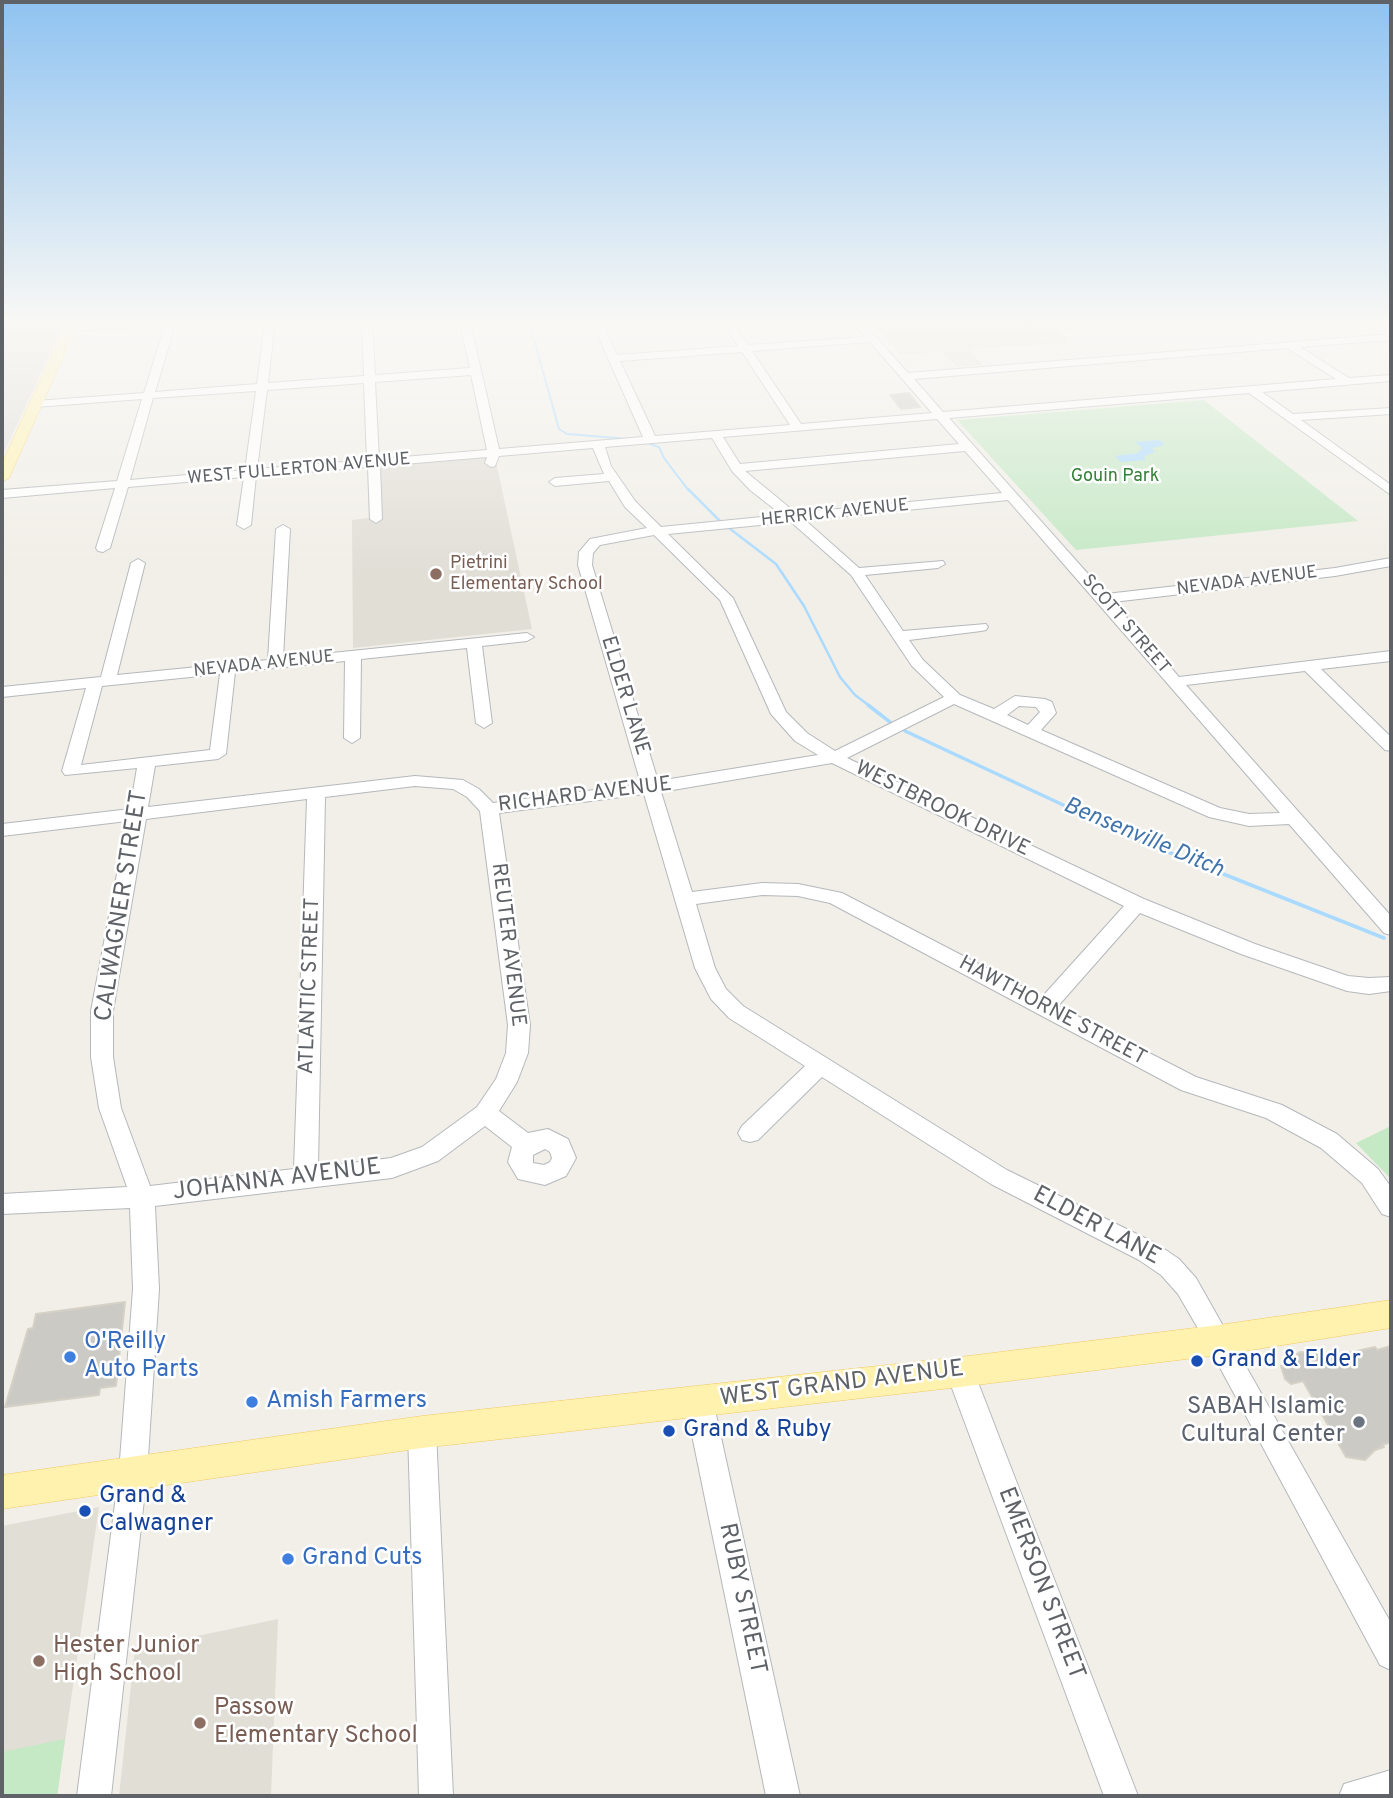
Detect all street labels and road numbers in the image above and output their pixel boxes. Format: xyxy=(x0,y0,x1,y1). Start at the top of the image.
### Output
street label: WEST FULLERTON AVENUE xyxy=(187,449,411,491)
street label: HERRICK AVENUE xyxy=(760,496,910,532)
street label: NEVADA AVENUE xyxy=(1175,563,1319,601)
street label: SCOTT STREET xyxy=(1076,571,1174,679)
street label: ELDER LANE xyxy=(594,633,654,759)
street label: NEVADA AVENUE xyxy=(192,647,336,683)
street label: WESTBROOK DRIVE xyxy=(851,757,1033,863)
street label: RICHARD AVENUE xyxy=(497,773,673,819)
street label: CALWAGNER STREET xyxy=(91,788,155,1024)
street label: REUTER AVENUE xyxy=(484,862,530,1028)
street label: ATLANTIC STREET xyxy=(295,897,327,1075)
street label: HAWTHORNE STREET xyxy=(954,952,1150,1072)
street label: JOHANNA AVENUE xyxy=(171,1154,383,1208)
street label: ELDER LANE xyxy=(1027,1181,1165,1273)
street label: WEST GRAND AVENUE xyxy=(718,1356,966,1414)
street label: EMERSON STREET xyxy=(990,1484,1090,1684)
street label: RUBY STREET xyxy=(711,1521,771,1677)

